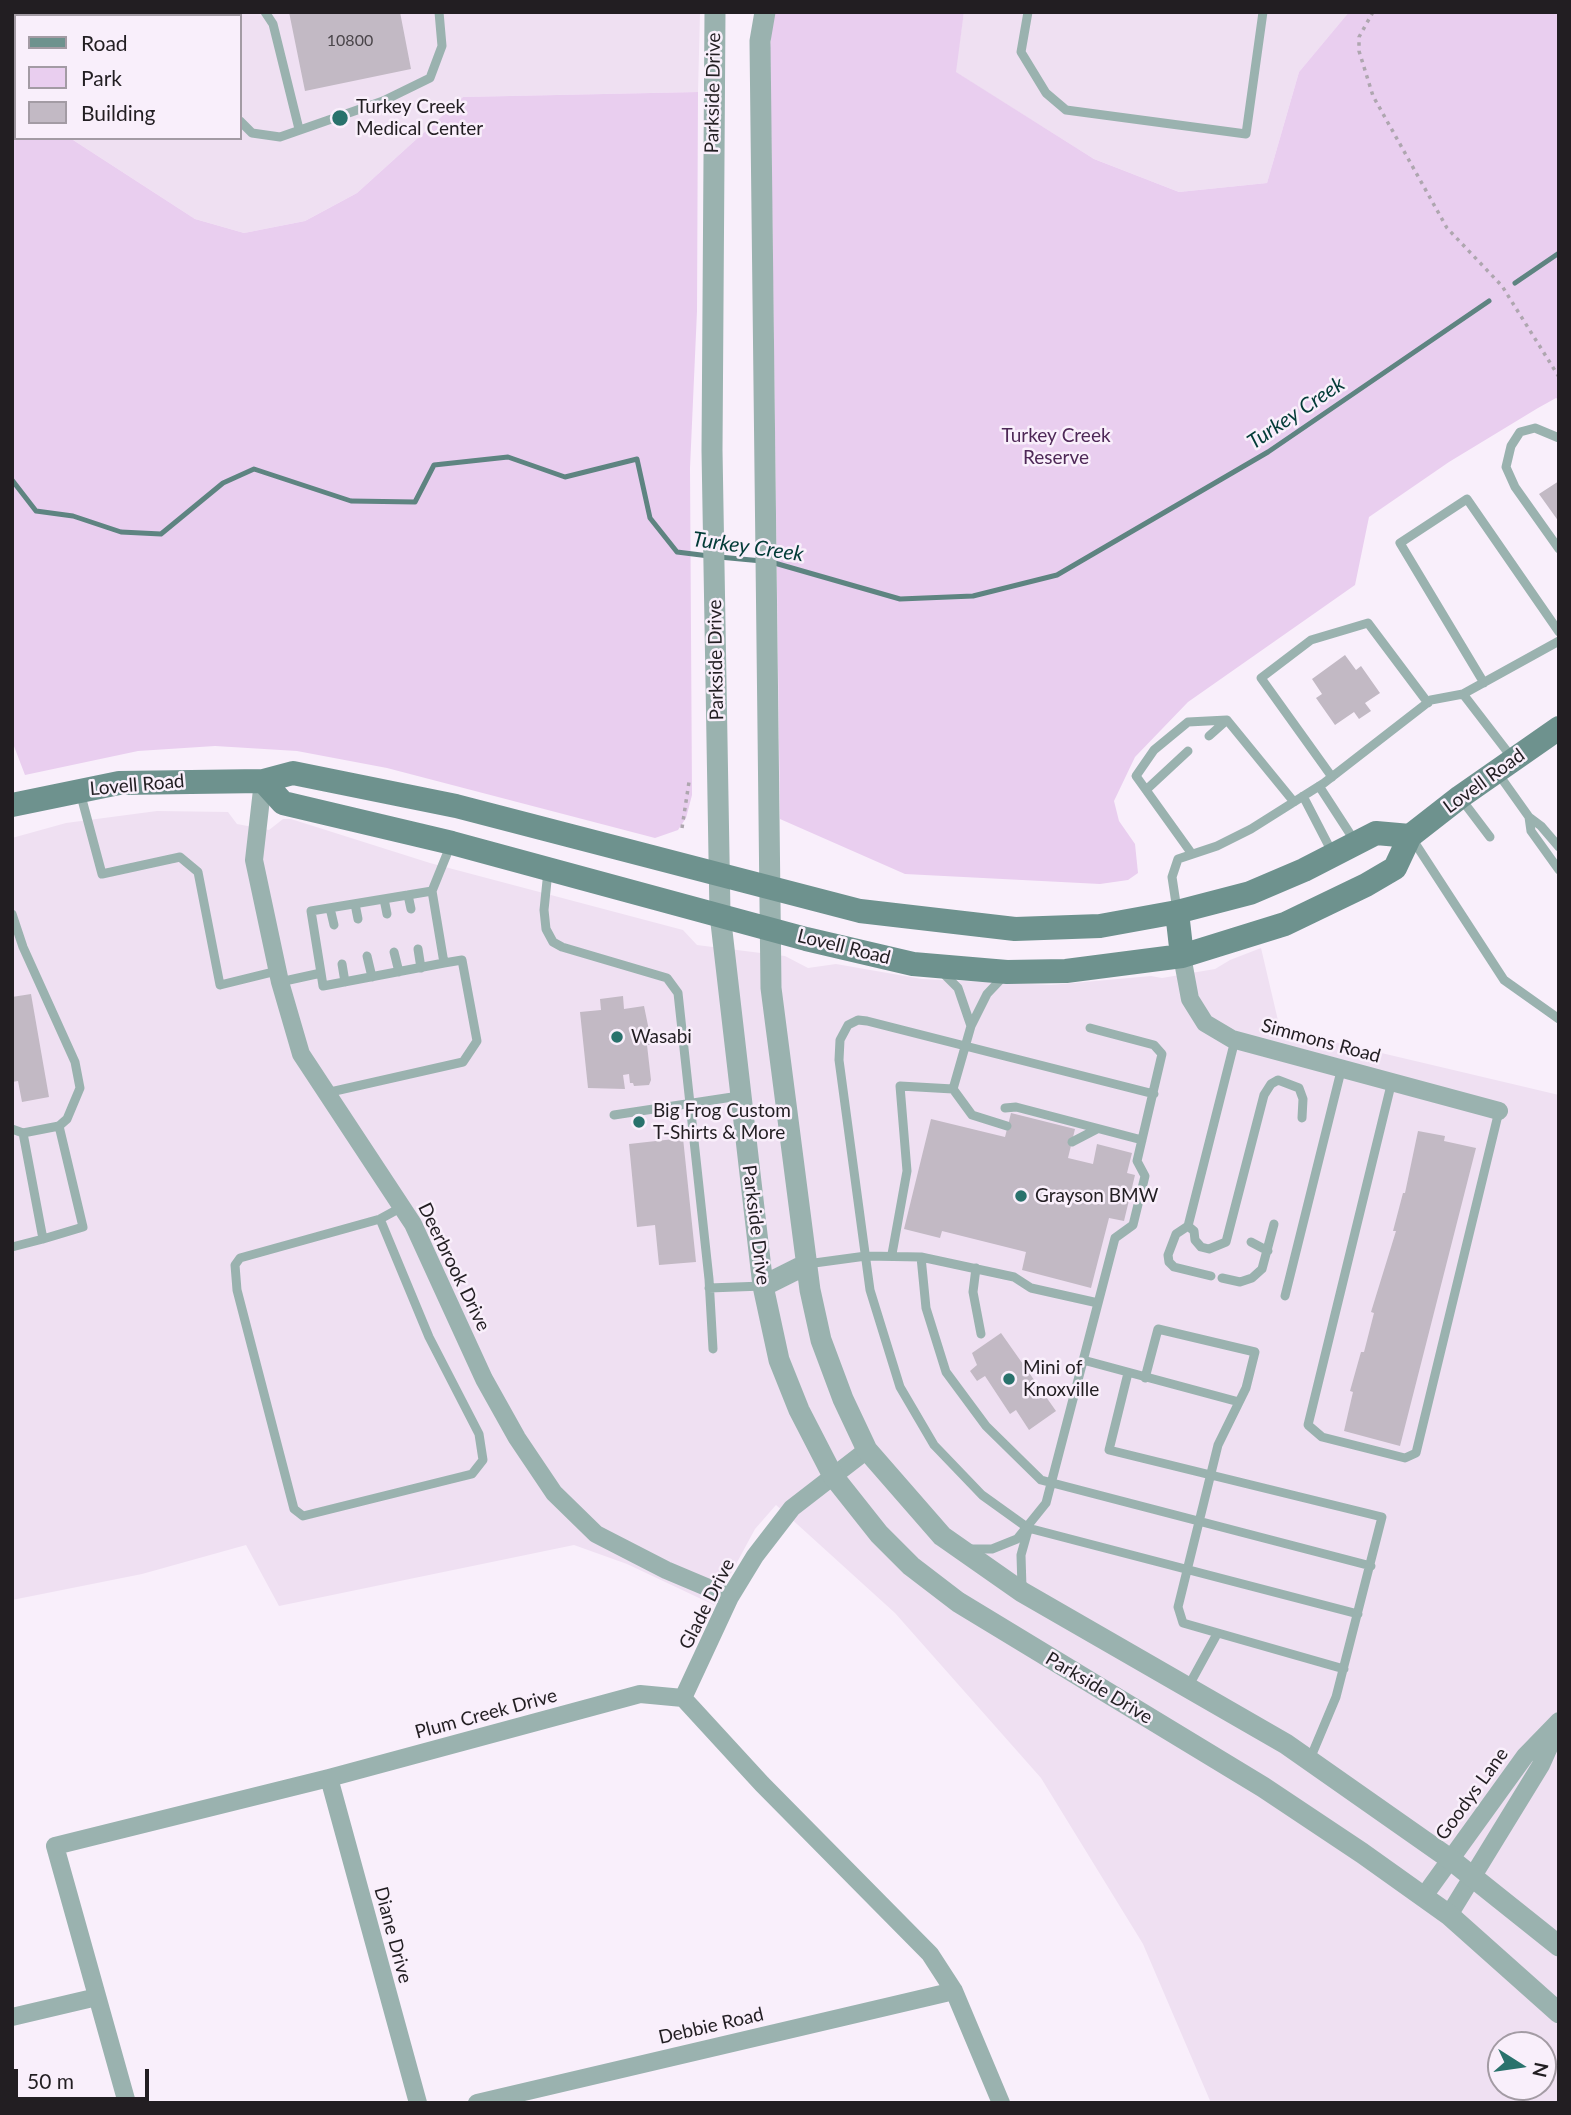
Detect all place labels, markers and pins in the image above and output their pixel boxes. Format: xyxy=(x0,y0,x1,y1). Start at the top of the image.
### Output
place label: Turkey Creek Medical Center xyxy=(356,96,483,140)
marker: Turkey Creek Medical Center xyxy=(330,108,350,128)
place label: Wasabi xyxy=(631,1026,692,1048)
marker: Wasabi xyxy=(609,1029,625,1045)
place label: Big Frog Custom T-Shirts & More xyxy=(653,1100,791,1144)
marker: Big Frog Custom T-Shirts & More xyxy=(631,1114,647,1130)
place label: Grayson BMW xyxy=(1035,1185,1158,1207)
marker: Grayson BMW xyxy=(1013,1188,1029,1204)
place label: Mini of Knoxville xyxy=(1023,1357,1099,1401)
marker: Mini of Knoxville xyxy=(1001,1371,1017,1387)

